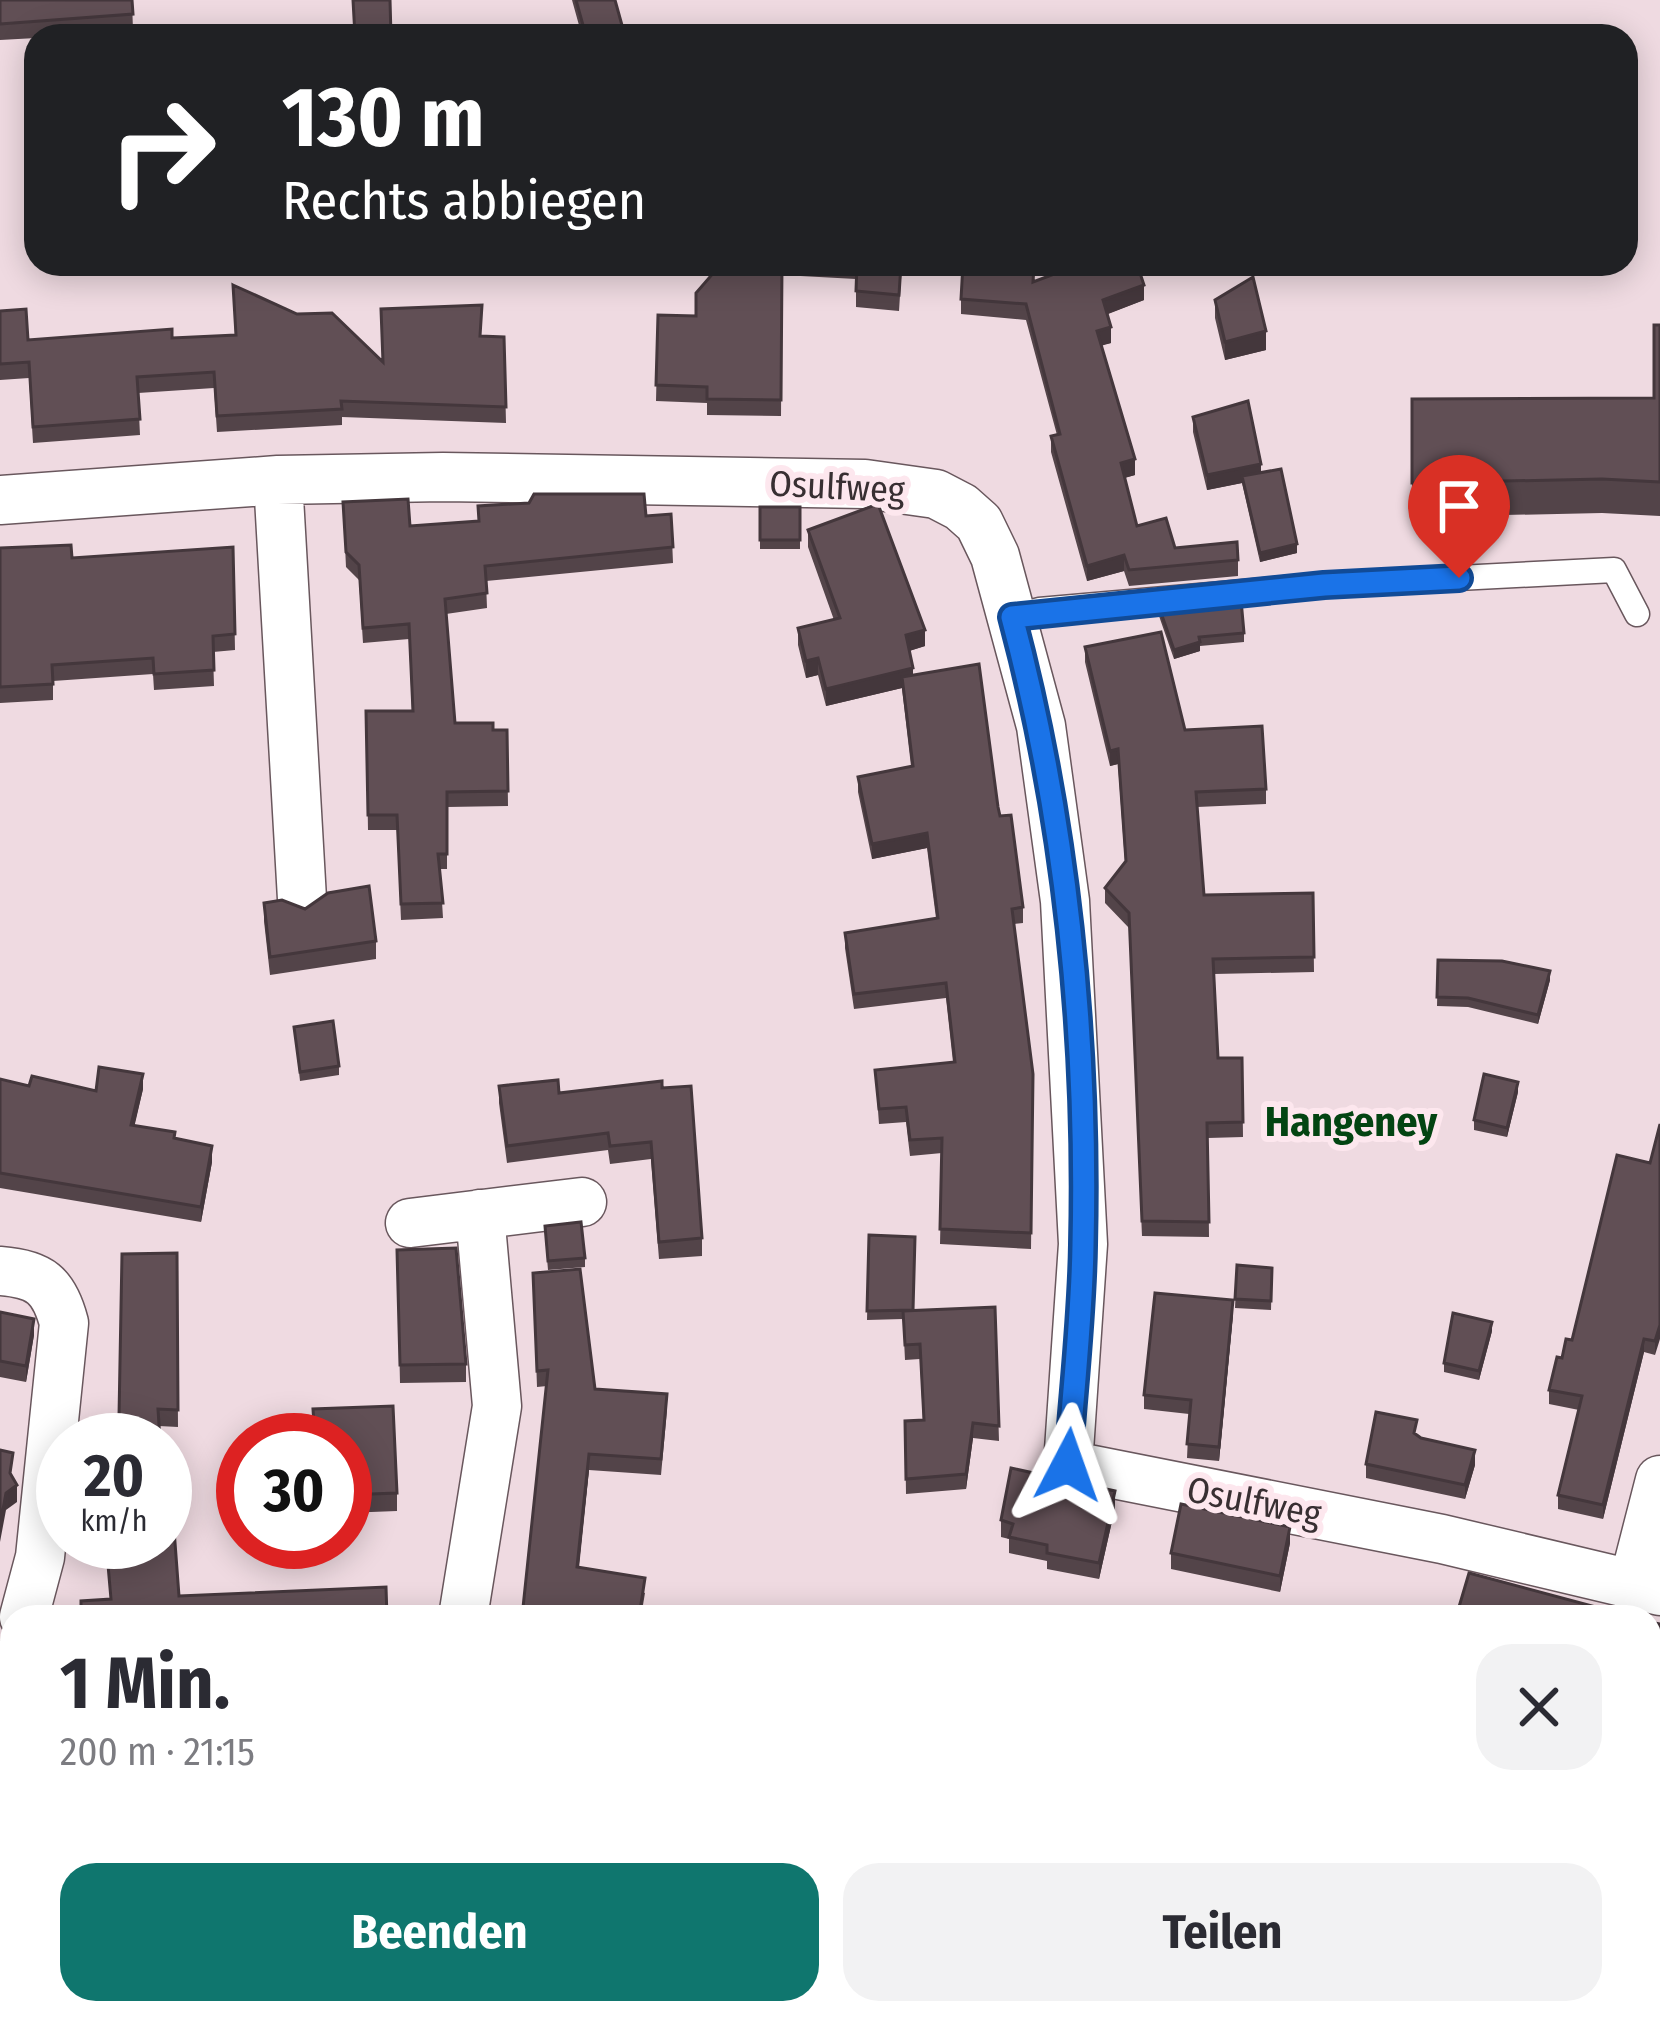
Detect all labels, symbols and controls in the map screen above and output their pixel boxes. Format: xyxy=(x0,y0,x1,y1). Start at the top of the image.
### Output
text: 130 m xyxy=(282,67,485,168)
icon: right xyxy=(84,72,240,228)
text: Rechts abbiegen xyxy=(282,169,646,233)
pin xyxy=(1408,455,1510,578)
street label: Osulfweg xyxy=(768,461,906,513)
icon: arrive xyxy=(1426,473,1492,539)
district label: Hangeney xyxy=(1265,1097,1438,1147)
position arrow xyxy=(1005,1402,1131,1528)
speed limit sign: 30 xyxy=(216,1413,372,1569)
text: 20 xyxy=(84,1440,144,1512)
street label: Osulfweg xyxy=(1183,1467,1325,1537)
text: km/h xyxy=(81,1503,147,1539)
text: 1 Min. xyxy=(60,1641,230,1727)
button: close xyxy=(1476,1644,1602,1770)
text: 200 m · 21:15 xyxy=(60,1729,255,1775)
button: Beenden xyxy=(60,1863,819,2001)
button: Teilen xyxy=(843,1863,1602,2001)

